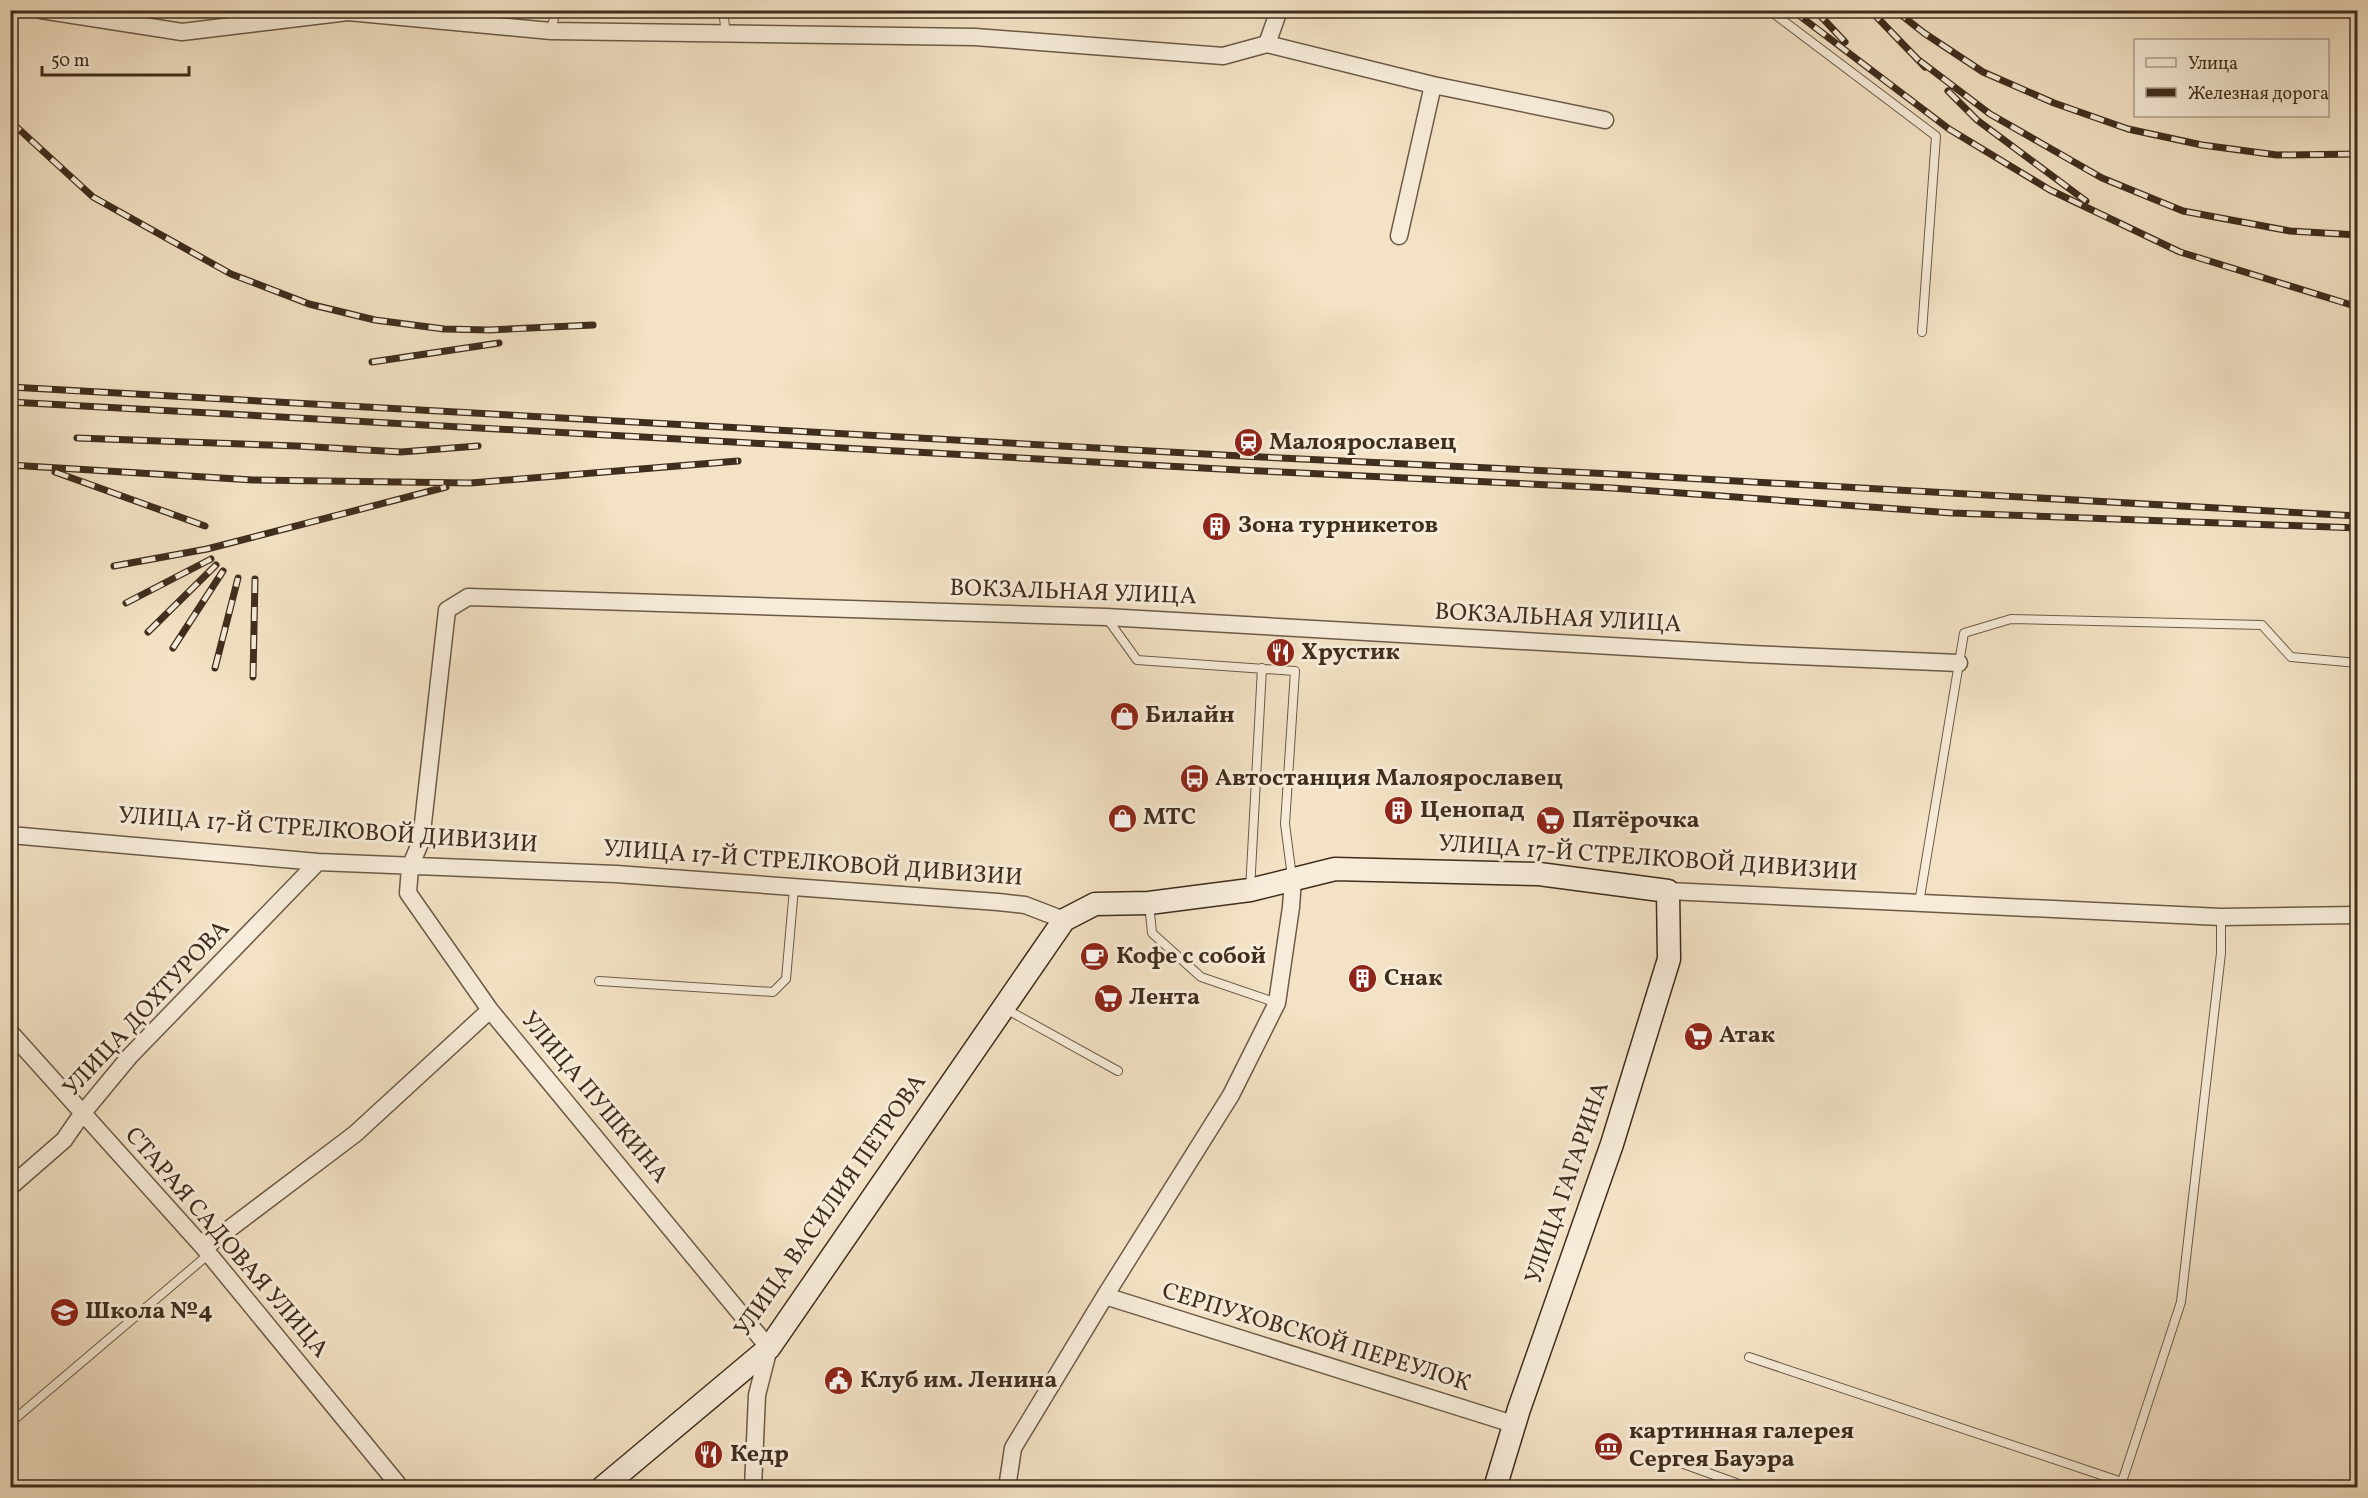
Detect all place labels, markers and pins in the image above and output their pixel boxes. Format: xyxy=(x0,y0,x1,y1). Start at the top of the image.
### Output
place label: Малоярославец xyxy=(1269,426,1456,460)
station icon: Малоярославец xyxy=(1232,427,1264,459)
place label: Зона турникетов xyxy=(1238,509,1438,543)
building icon: Зона турникетов xyxy=(1201,510,1233,542)
place label: Хрустик xyxy=(1301,636,1400,670)
restaurant icon: Хрустик xyxy=(1264,637,1296,669)
place label: Билайн xyxy=(1145,699,1235,733)
shop icon: Билайн xyxy=(1108,700,1140,732)
place label: Автостанция Малоярославец xyxy=(1215,762,1563,796)
bus stop icon: Автостанция Малоярославец xyxy=(1178,763,1210,795)
place label: Ценопад xyxy=(1420,794,1525,828)
building icon: Ценопад xyxy=(1383,795,1415,827)
place label: МТС xyxy=(1143,801,1196,835)
shop icon: МТС xyxy=(1106,802,1138,834)
place label: Пятёрочка xyxy=(1572,804,1700,838)
supermarket icon: Пятёрочка xyxy=(1535,805,1567,837)
place label: Кофе с собой xyxy=(1116,940,1266,974)
cafe icon: Кофе с собой xyxy=(1079,941,1111,973)
place label: Снак xyxy=(1384,962,1443,996)
building icon: Снак xyxy=(1347,963,1379,995)
place label: Лента xyxy=(1129,981,1200,1015)
supermarket icon: Лента xyxy=(1092,982,1124,1014)
place label: Атак xyxy=(1719,1019,1775,1053)
supermarket icon: Атак xyxy=(1682,1020,1714,1052)
place label: Школа №4 xyxy=(85,1295,213,1329)
school or university icon: Школа №4 xyxy=(48,1296,80,1328)
place label: Клуб им. Ленина xyxy=(860,1364,1057,1398)
public building icon: Клуб им. Ленина xyxy=(823,1365,855,1397)
place label: картинная галерея Сергея Бауэра xyxy=(1629,1415,1854,1477)
museum icon: картинная галерея Сергея Бауэра xyxy=(1592,1430,1624,1462)
place label: Кедр xyxy=(730,1438,789,1472)
restaurant icon: Кедр xyxy=(693,1439,725,1471)

